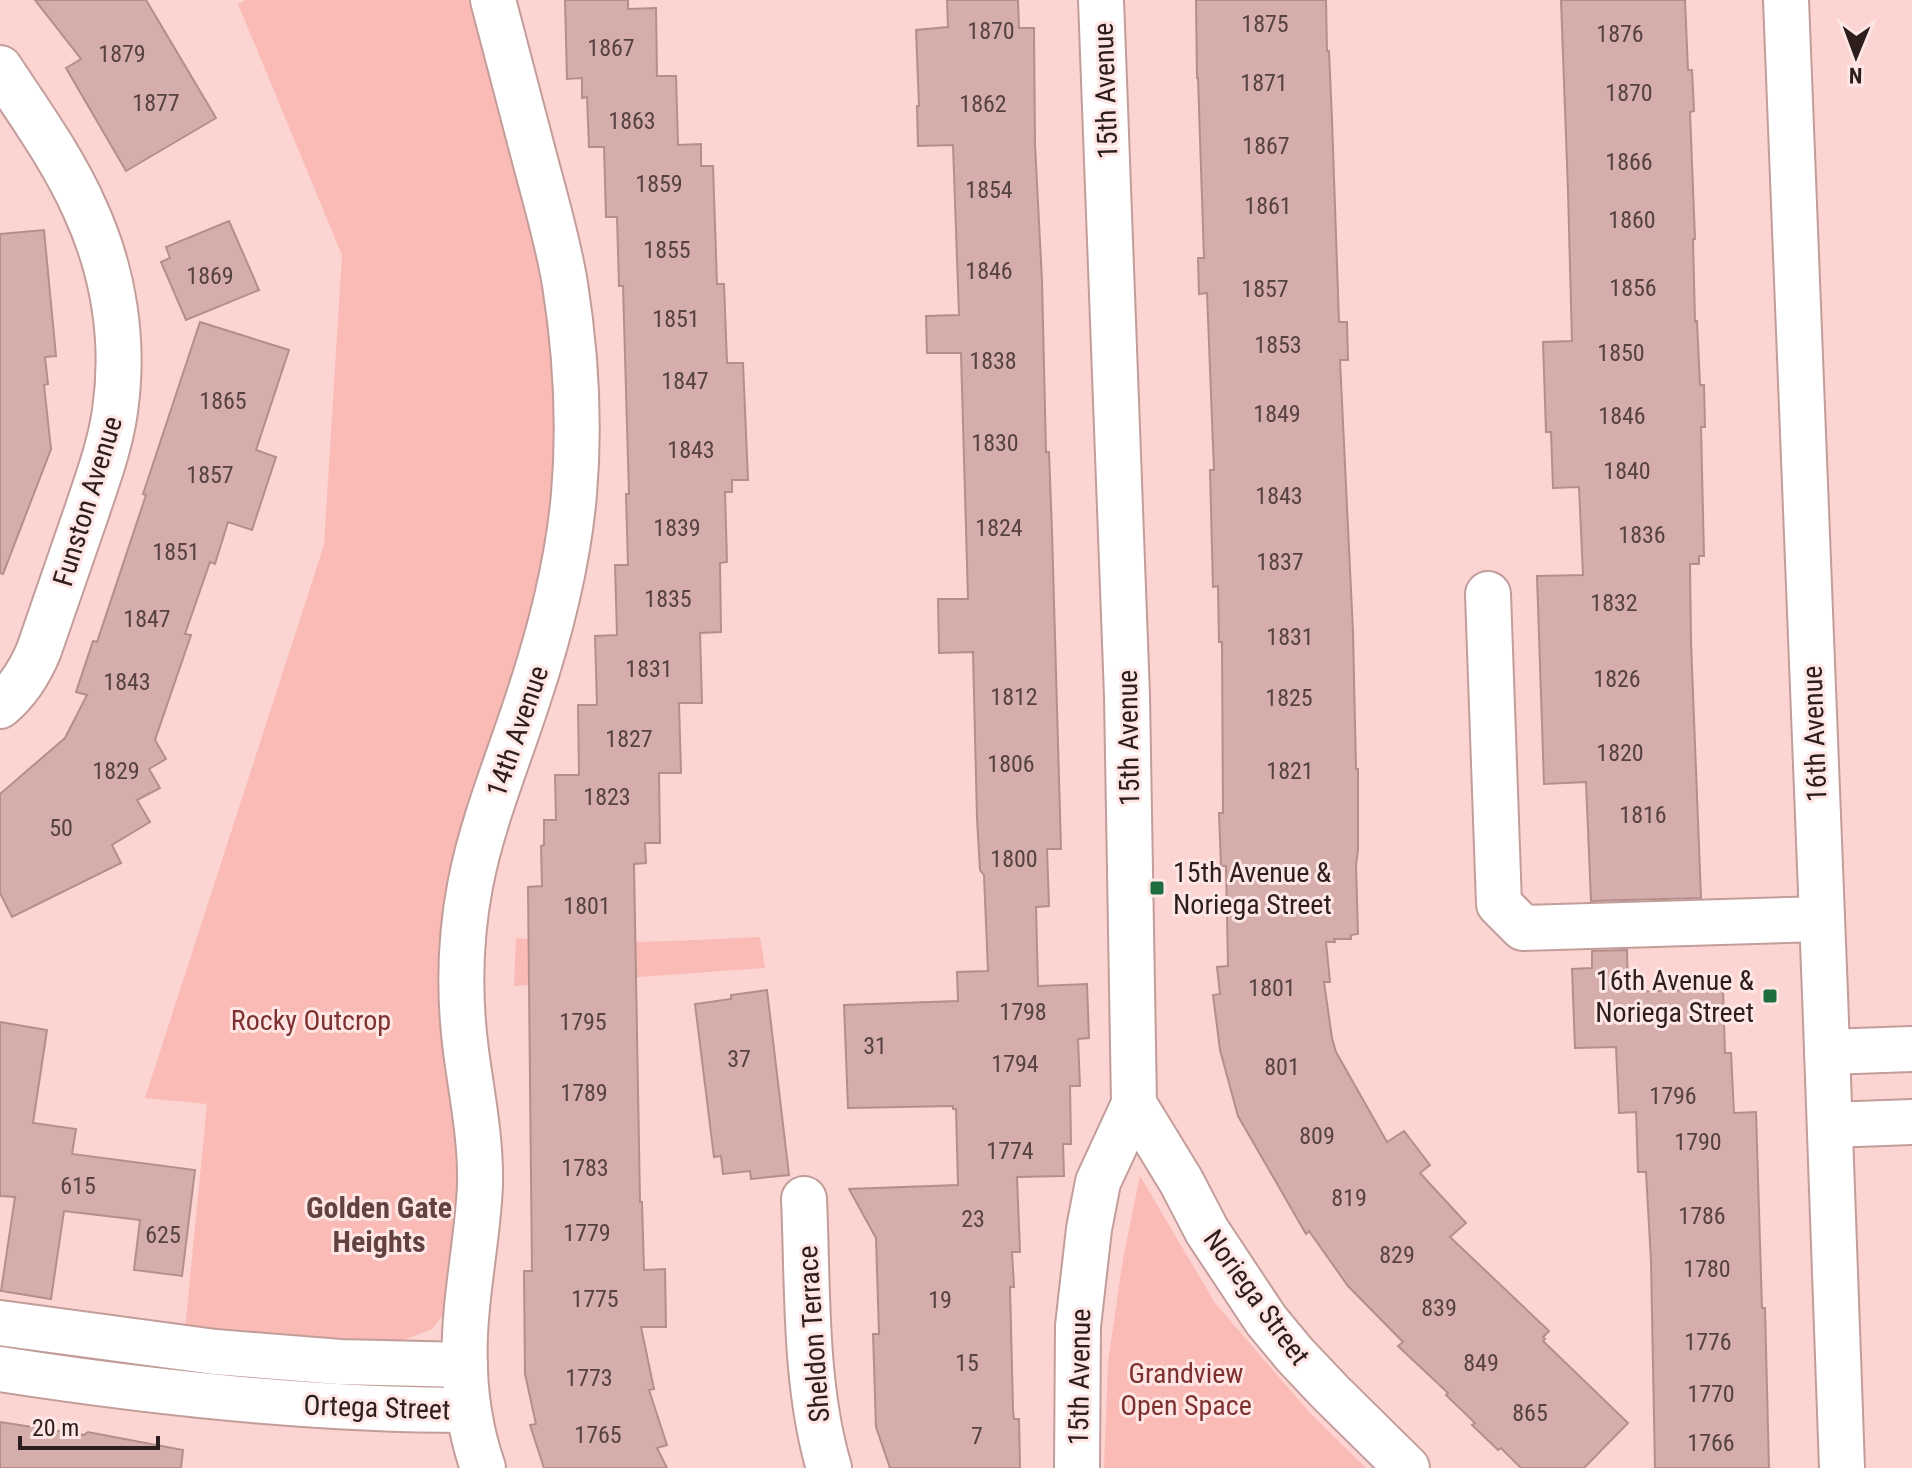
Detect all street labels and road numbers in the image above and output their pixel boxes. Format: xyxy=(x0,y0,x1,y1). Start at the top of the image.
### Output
street label: 15th Avenue xyxy=(1087,22,1124,160)
street label: Funston Avenue xyxy=(46,412,129,590)
street label: 14th Avenue xyxy=(480,661,555,801)
street label: 16th Avenue xyxy=(1796,665,1833,803)
street label: 15th Avenue xyxy=(1111,669,1146,807)
street label: Noriega Street xyxy=(1197,1223,1317,1371)
street label: Sheldon Terrace xyxy=(791,1244,836,1424)
street label: 15th Avenue xyxy=(1062,1308,1097,1446)
street label: Ortega Street xyxy=(303,1388,451,1427)

